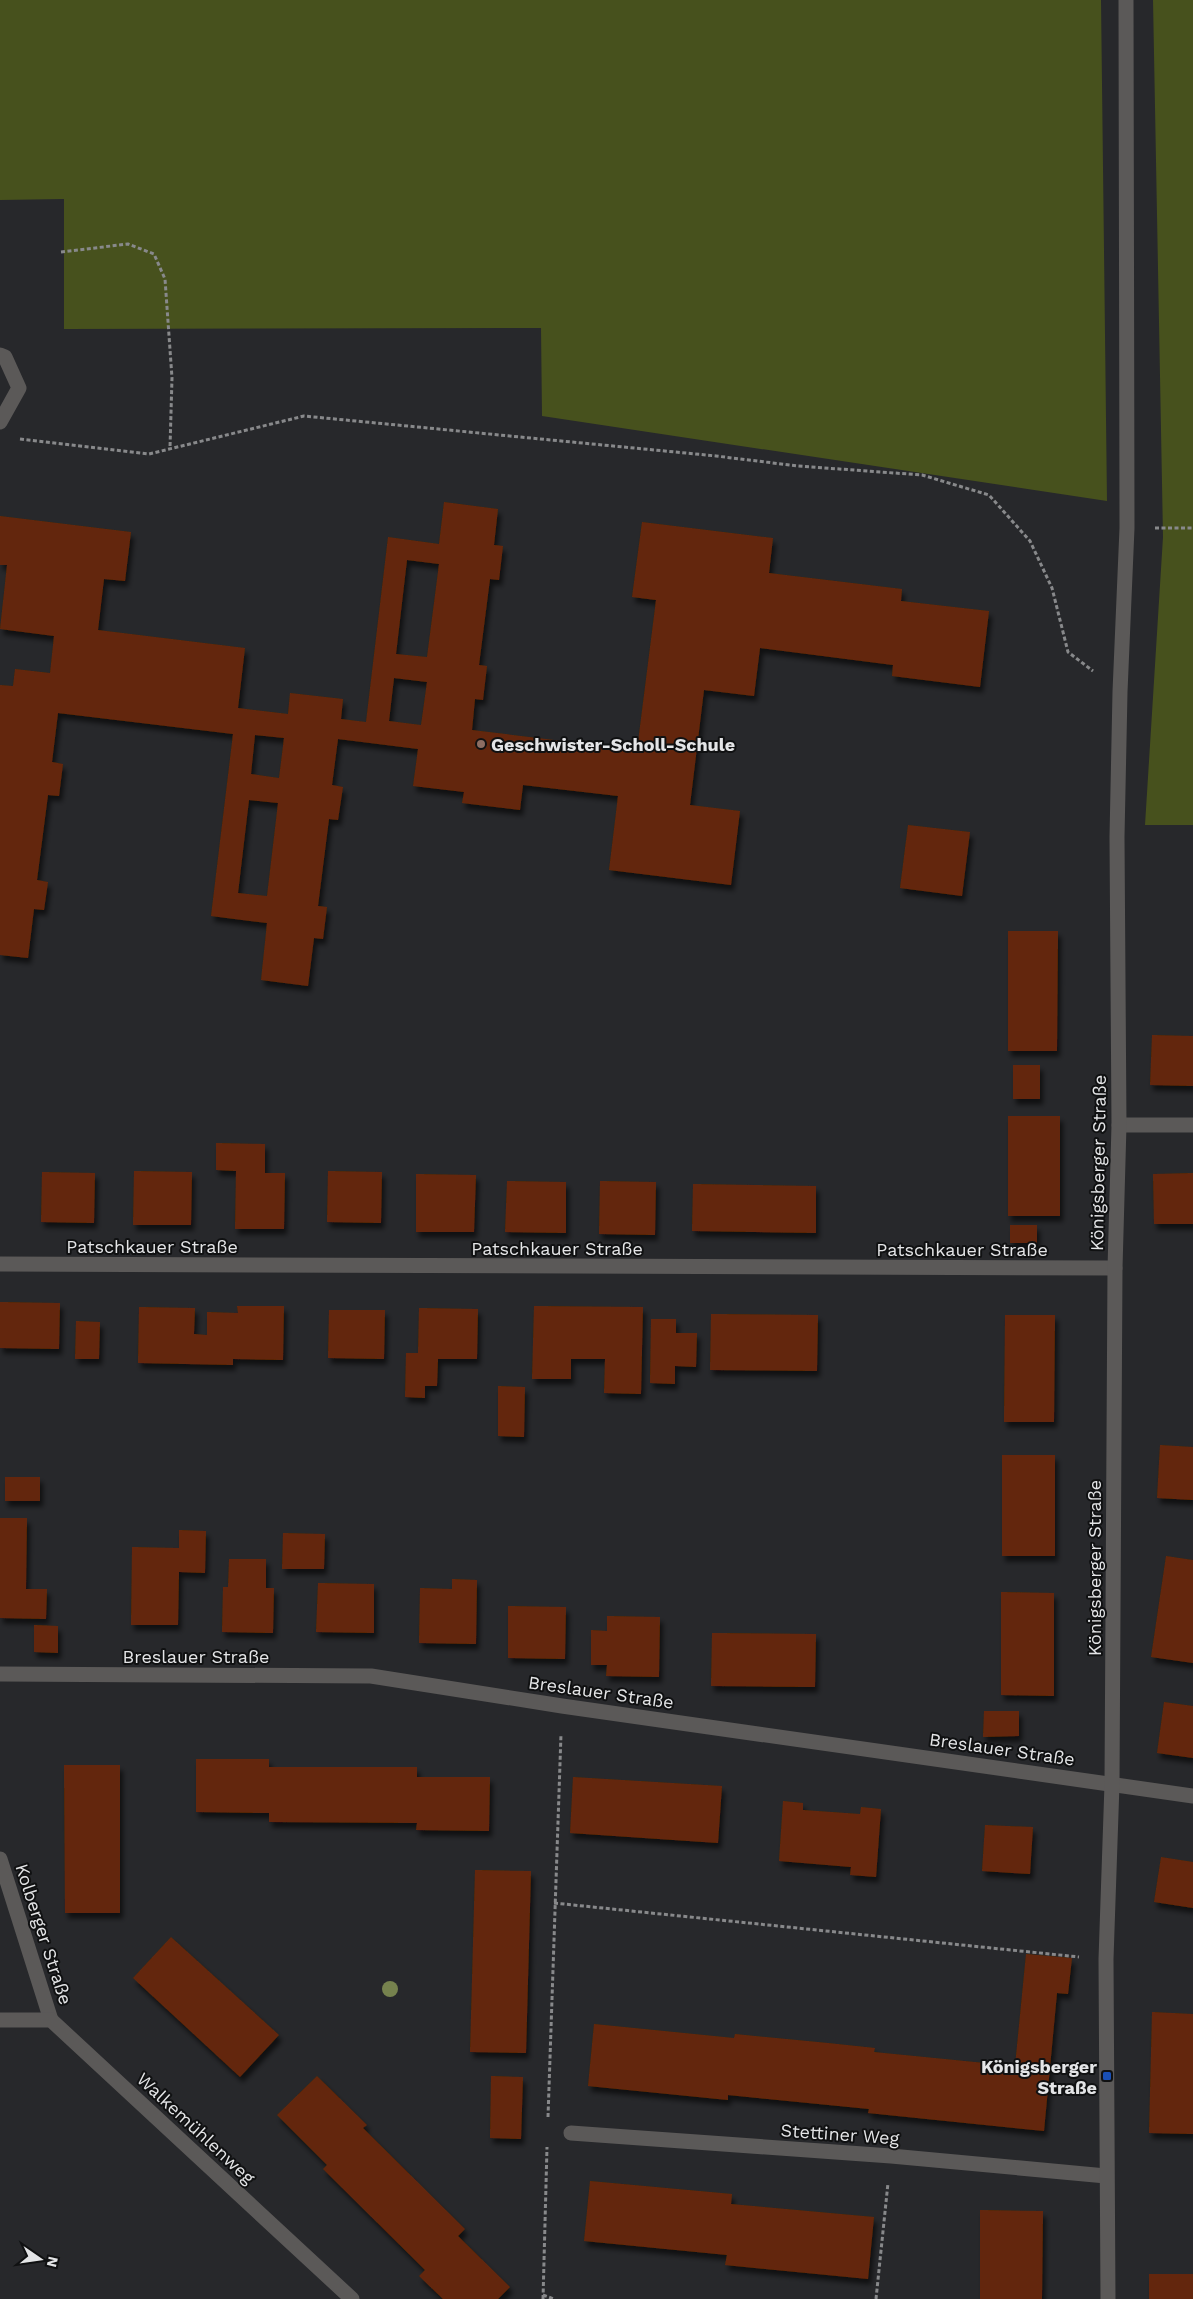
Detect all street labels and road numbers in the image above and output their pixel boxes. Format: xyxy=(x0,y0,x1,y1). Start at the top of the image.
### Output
street label: Königsberger Straße xyxy=(1086,1075,1110,1251)
street label: Patschkauer Straße xyxy=(66,1236,238,1257)
street label: Patschkauer Straße xyxy=(471,1238,643,1259)
street label: Patschkauer Straße xyxy=(876,1239,1048,1260)
street label: Königsberger Straße xyxy=(1084,1480,1105,1656)
street label: Breslauer Straße xyxy=(123,1646,269,1667)
street label: Breslauer Straße xyxy=(527,1671,675,1713)
street label: Breslauer Straße xyxy=(928,1728,1076,1770)
street label: Kolberger Straße xyxy=(11,1861,77,2007)
street label: Walkemühlenweg xyxy=(133,2068,260,2188)
street label: Stettiner Weg xyxy=(780,2119,900,2149)

